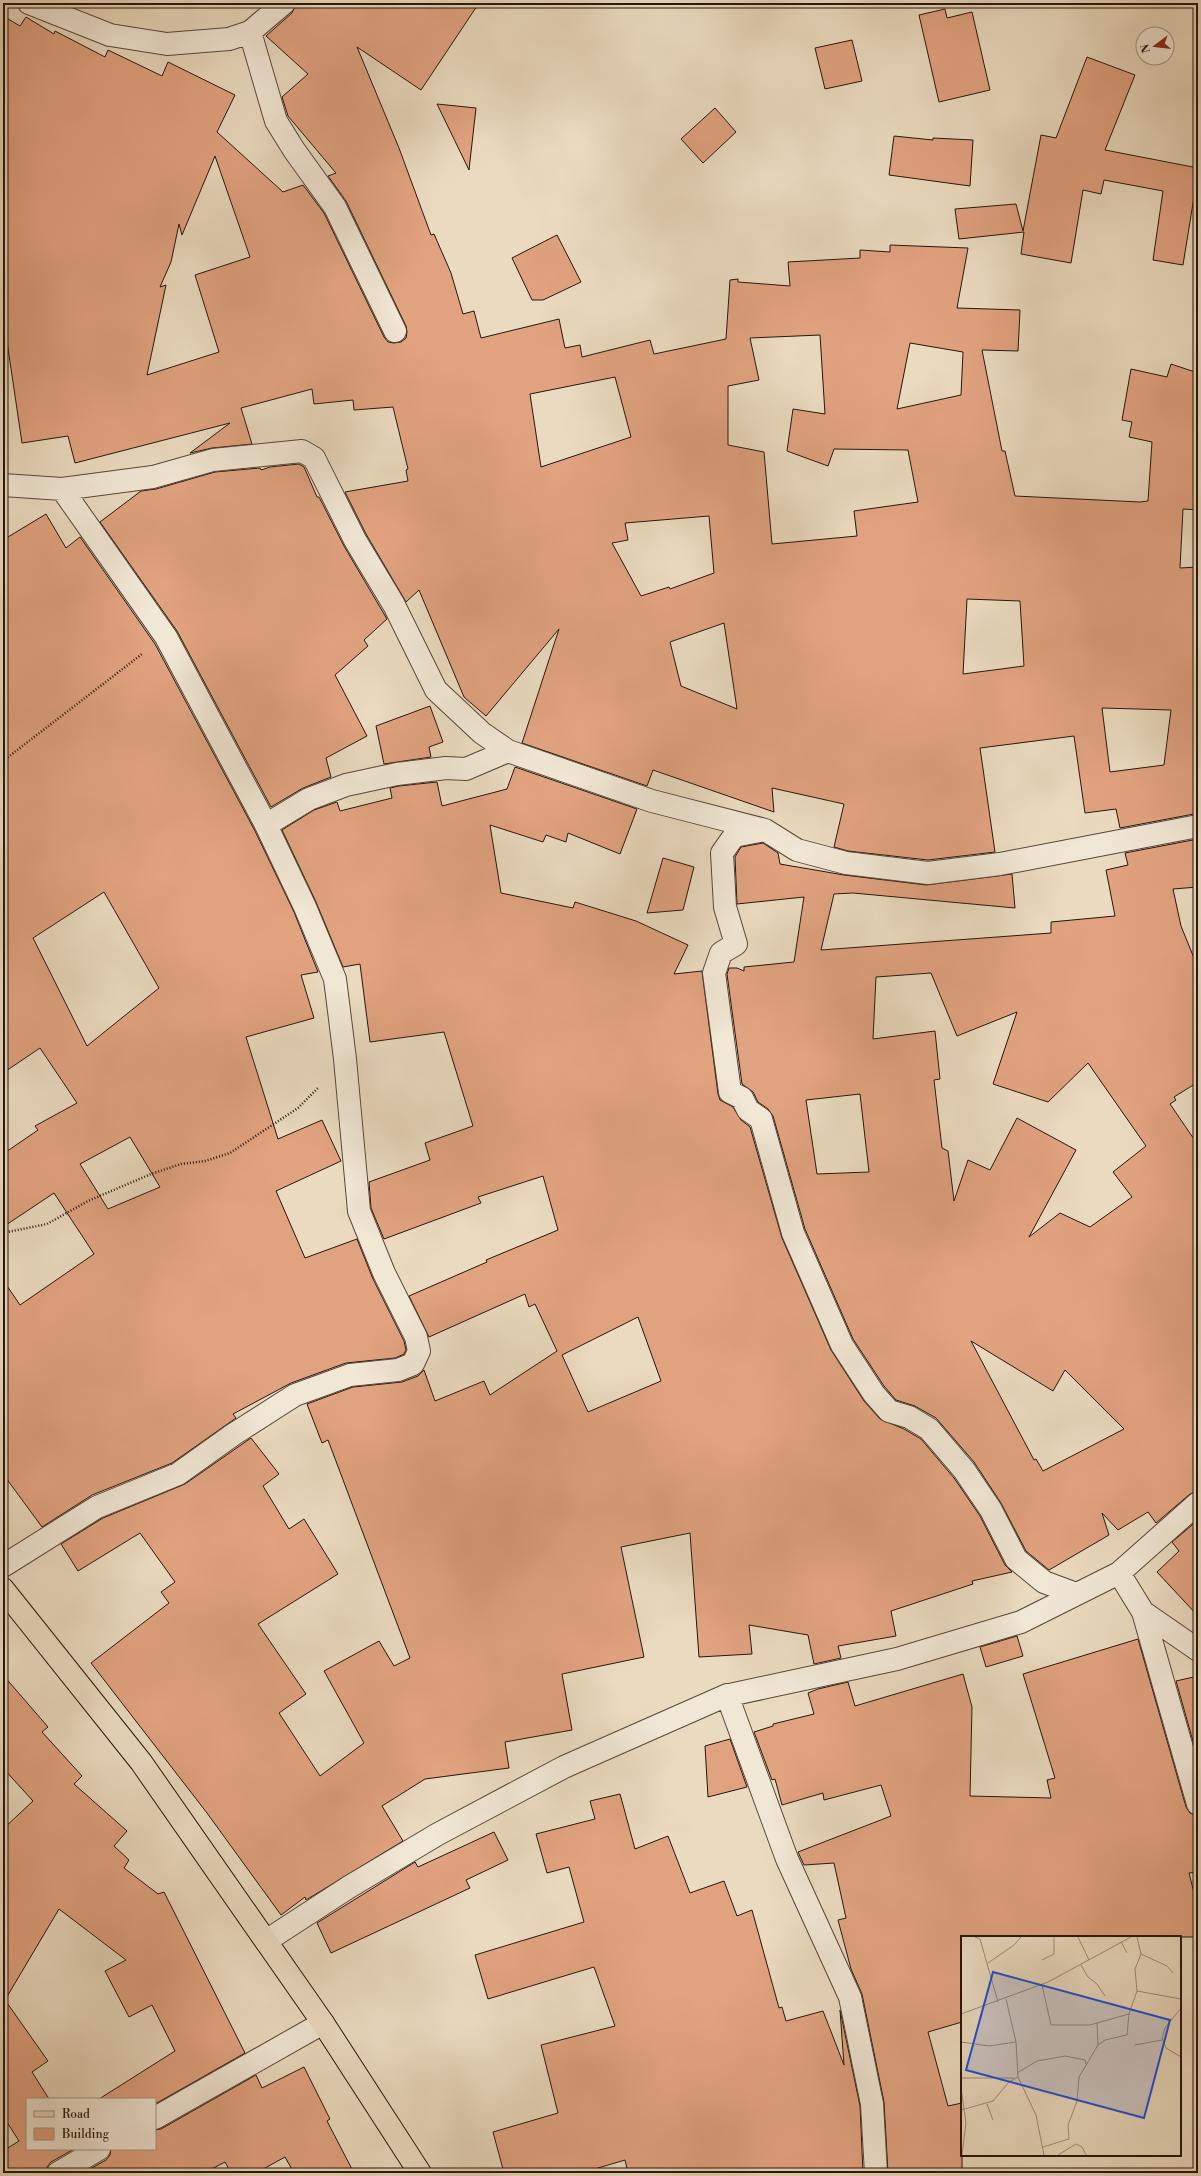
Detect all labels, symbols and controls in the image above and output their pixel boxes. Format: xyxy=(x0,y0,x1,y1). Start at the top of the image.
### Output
north arrow xyxy=(1135,26,1175,66)
text: N xyxy=(1138,42,1154,54)
inset map xyxy=(961,1936,1181,2156)
legend xyxy=(26,2098,156,2150)
text: Road xyxy=(62,2107,90,2122)
text: Building xyxy=(61,2127,110,2142)

